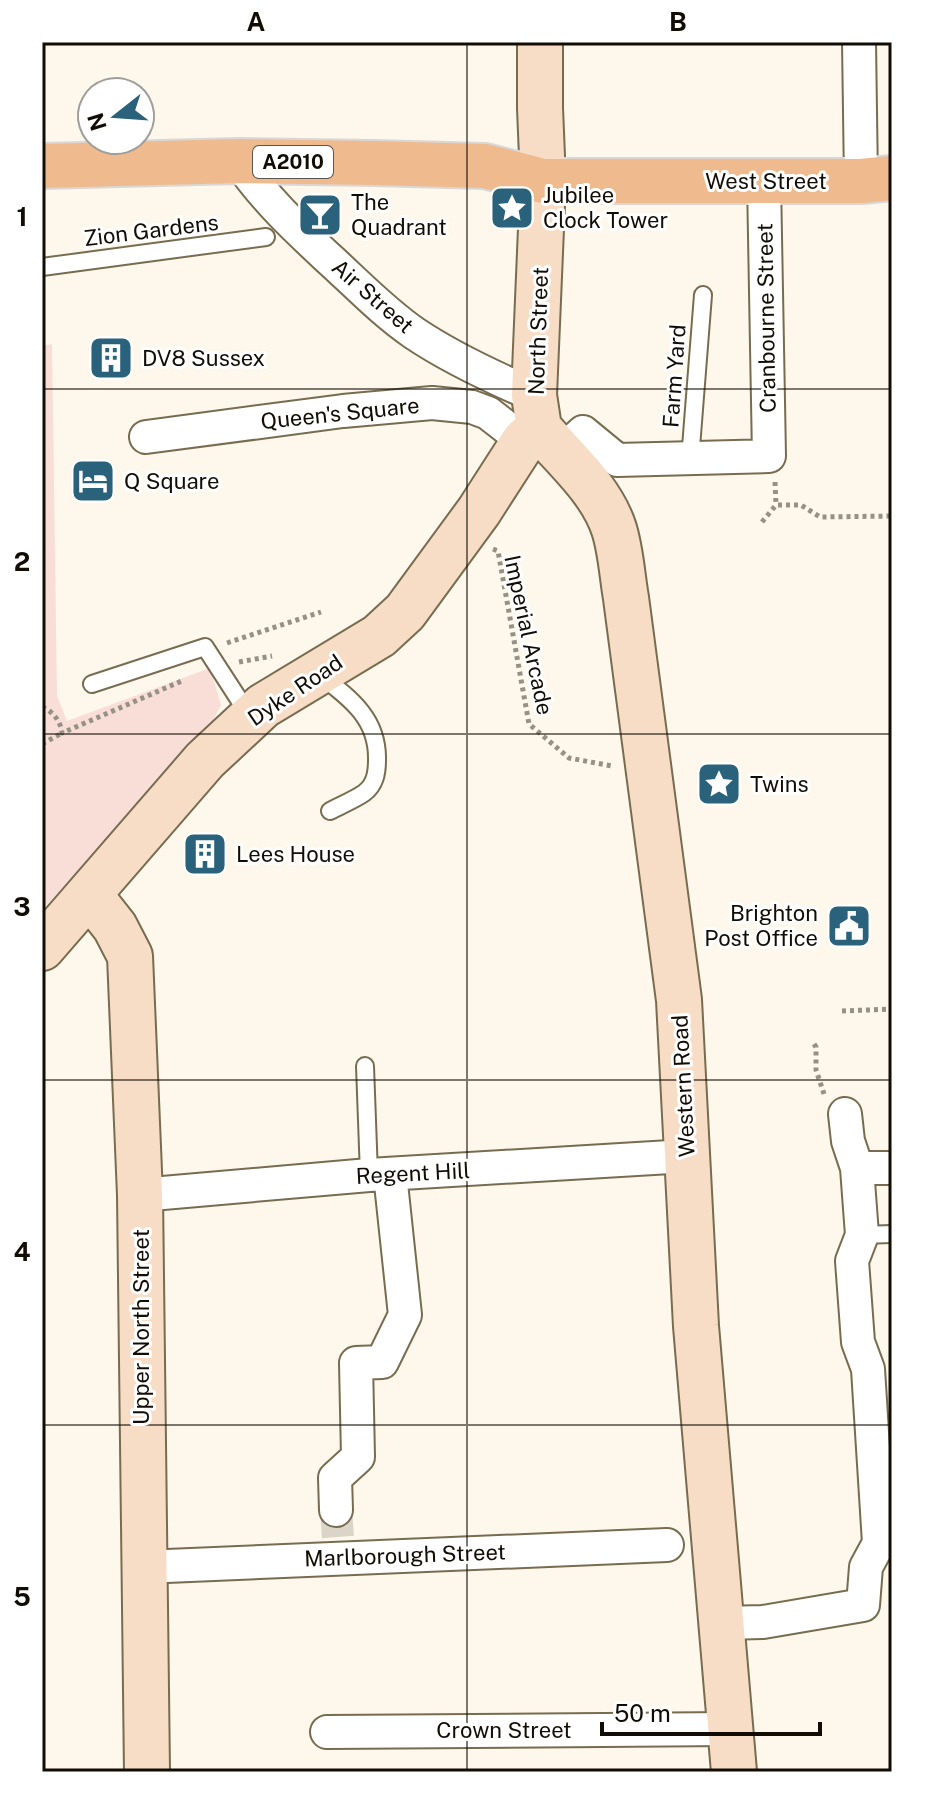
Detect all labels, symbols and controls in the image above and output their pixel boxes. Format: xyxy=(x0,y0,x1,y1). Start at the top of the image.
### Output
text: A xyxy=(247,6,266,37)
text: B xyxy=(669,6,687,37)
north arrow xyxy=(76,76,156,156)
text: N xyxy=(82,110,112,134)
road number: A2010 xyxy=(253,146,333,178)
street label: West Street xyxy=(705,168,827,194)
place label: Jubilee Clock Tower xyxy=(543,182,668,233)
place icon: Jubilee Clock Tower xyxy=(488,184,536,232)
place label: The Quadrant xyxy=(351,189,447,240)
bar icon: The Quadrant xyxy=(296,191,344,239)
text: 1 xyxy=(16,201,28,232)
street label: Zion Gardens xyxy=(82,209,220,251)
street label: Cranbourne Street xyxy=(751,223,781,413)
street label: Air Street xyxy=(327,254,419,338)
street label: North Street xyxy=(523,267,553,395)
street label: Farm Yard xyxy=(657,323,691,429)
building icon: DV8 Sussex xyxy=(87,334,135,382)
place label: DV8 Sussex xyxy=(142,345,265,371)
street label: Queen's Square xyxy=(259,392,421,434)
hotel icon: Q Square xyxy=(69,457,117,505)
place label: Q Square xyxy=(124,468,219,494)
text: 2 xyxy=(14,546,30,577)
street label: Imperial Arcade xyxy=(499,553,559,717)
street label: Dyke Road xyxy=(243,649,347,731)
place icon: Twins xyxy=(695,760,743,808)
place label: Twins xyxy=(750,771,809,797)
building icon: Lees House xyxy=(181,830,229,878)
place label: Lees House xyxy=(236,841,355,867)
text: 3 xyxy=(13,891,31,922)
place label: Brighton Post Office xyxy=(704,900,818,951)
public building icon: Brighton Post Office xyxy=(825,902,873,950)
street label: Western Road xyxy=(666,1014,700,1158)
street label: Regent Hill xyxy=(355,1157,471,1189)
street label: Upper North Street xyxy=(128,1229,154,1425)
text: 4 xyxy=(13,1236,31,1267)
street label: Marlborough Street xyxy=(304,1538,506,1572)
text: 5 xyxy=(13,1581,31,1612)
scale bar xyxy=(602,1686,820,1736)
text: 50 m xyxy=(614,1699,671,1727)
street label: Crown Street xyxy=(436,1717,572,1743)

